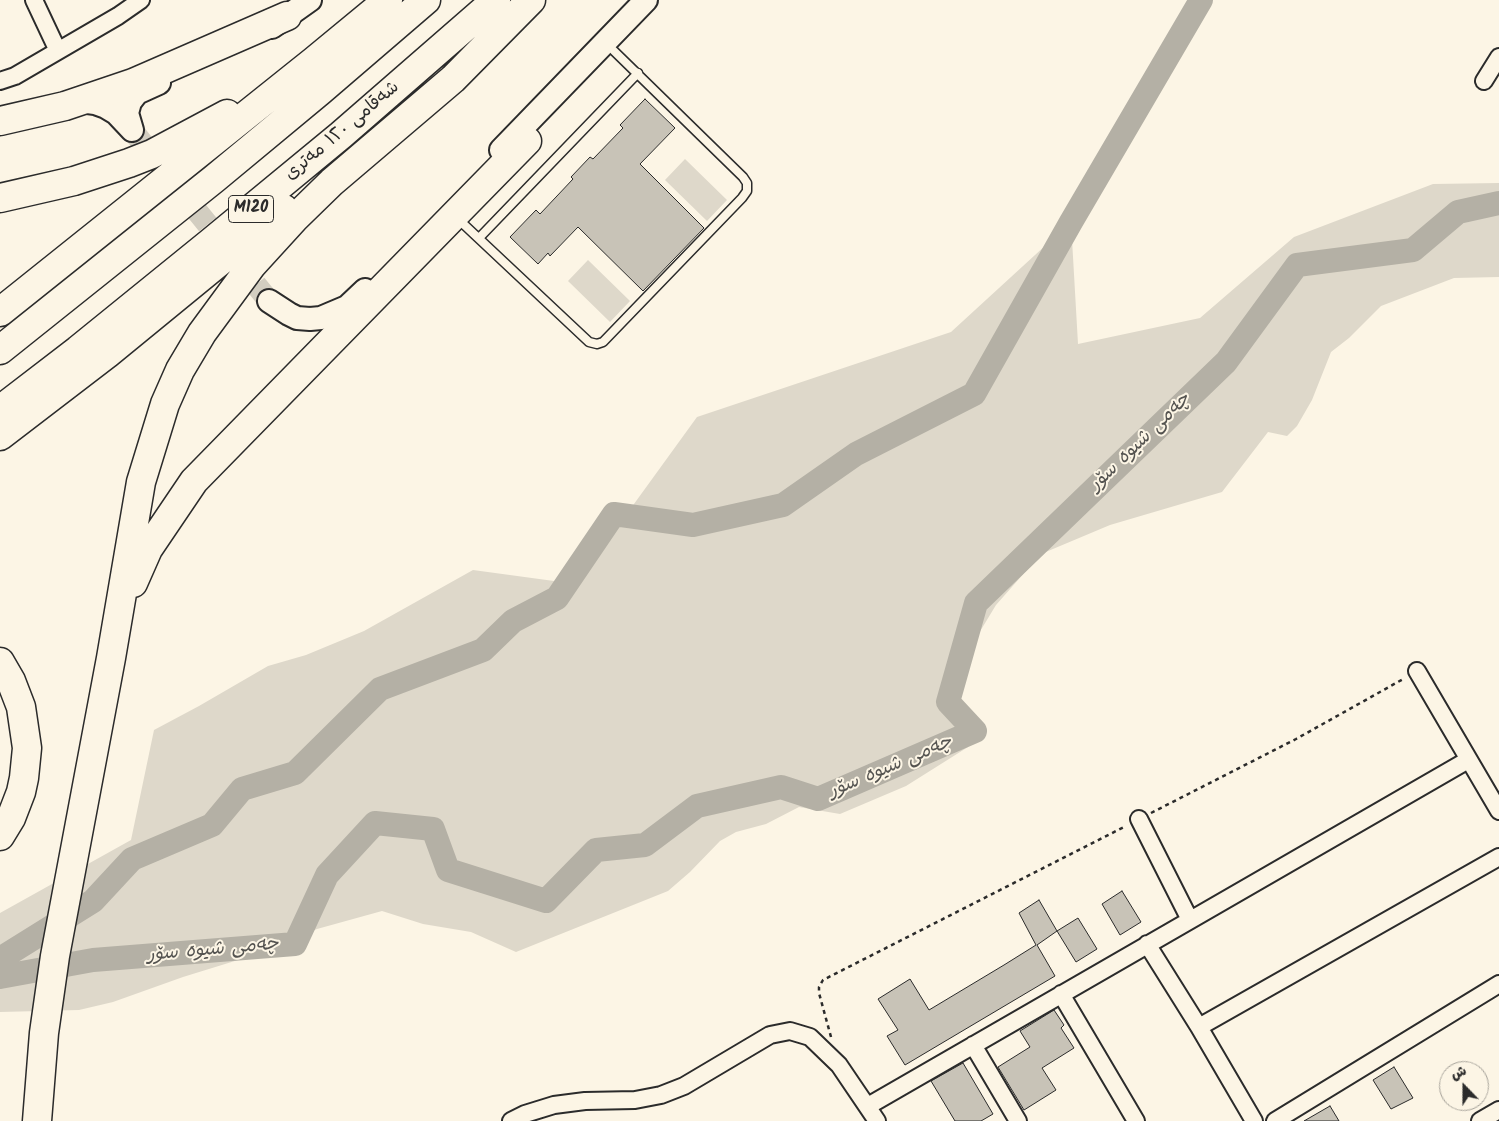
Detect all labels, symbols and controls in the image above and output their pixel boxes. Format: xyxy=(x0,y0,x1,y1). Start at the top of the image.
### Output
street label: شەقامی ١٢٠ مەتری xyxy=(281,78,405,186)
road number: M120 xyxy=(228,195,274,222)
water label: چەمی شیوە سۆر xyxy=(1086,389,1196,497)
water label: چەمی شیوە سۆر xyxy=(826,732,956,804)
water label: چەمی شیوە سۆر xyxy=(146,934,280,968)
text: ش xyxy=(1447,1060,1470,1086)
north arrow xyxy=(1439,1061,1489,1111)

